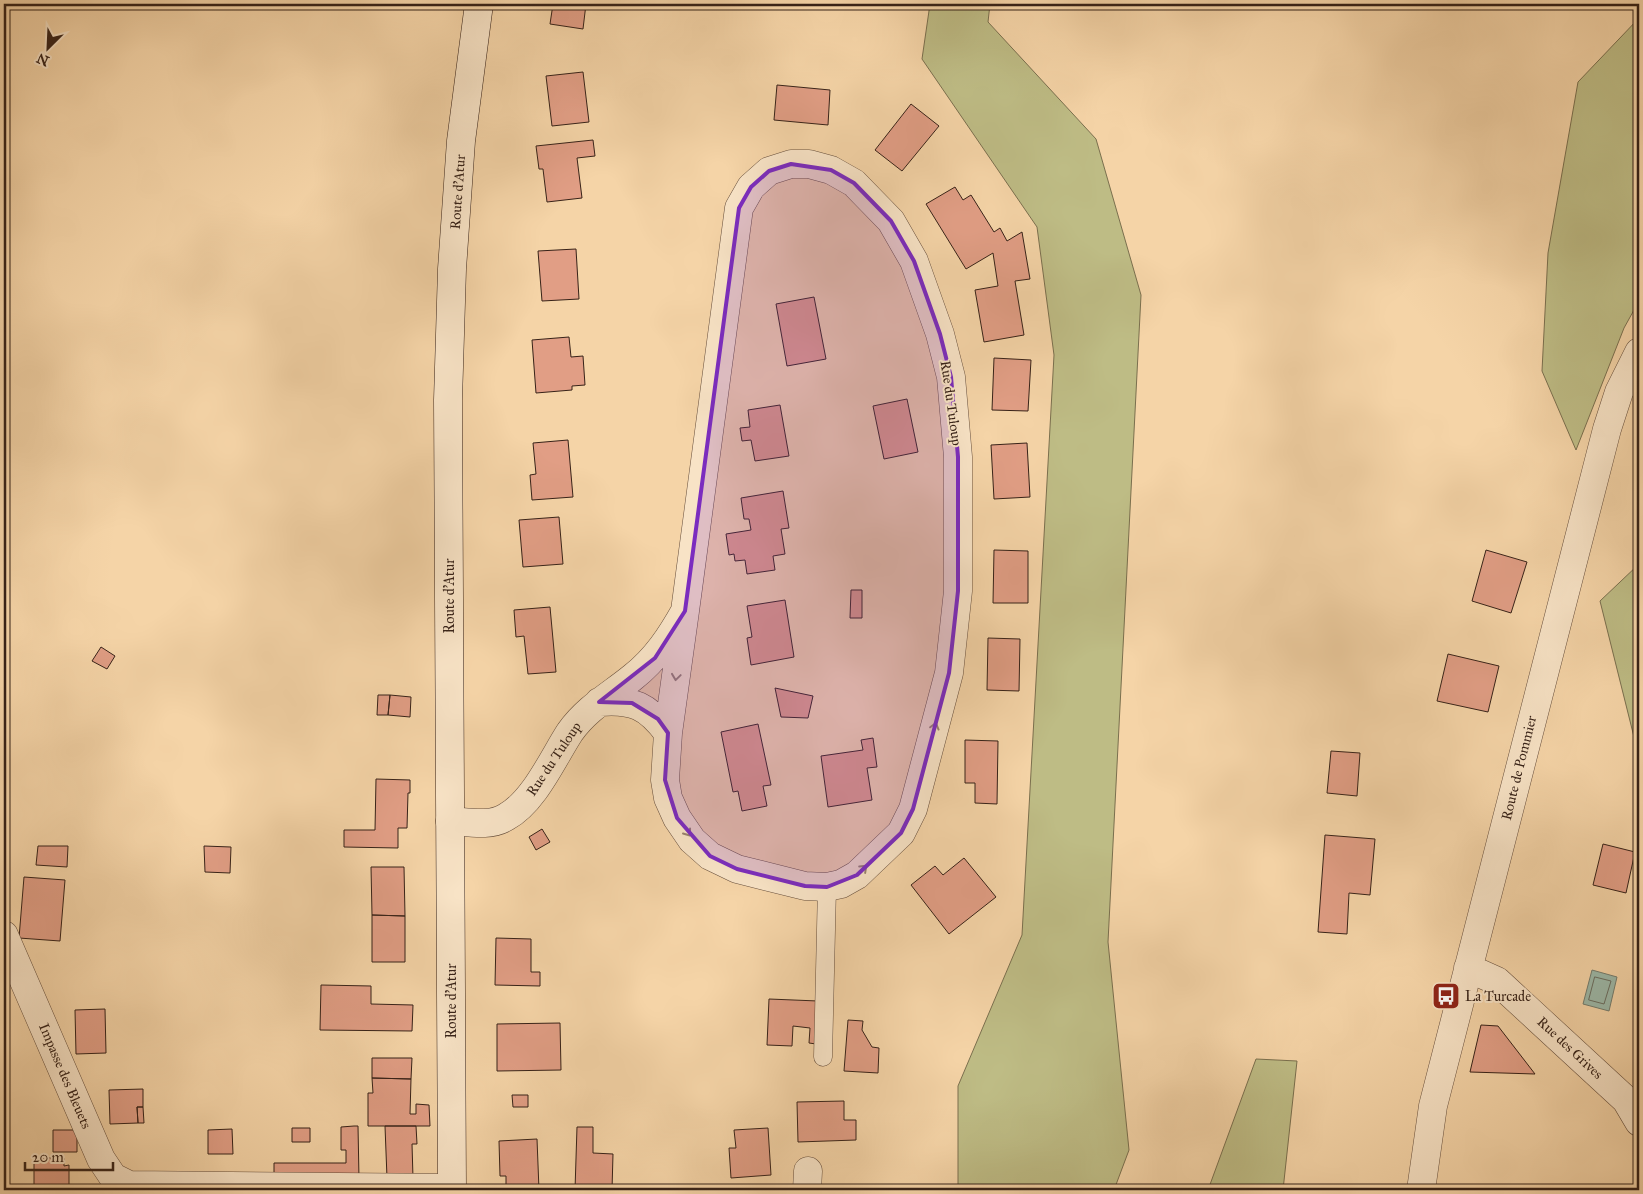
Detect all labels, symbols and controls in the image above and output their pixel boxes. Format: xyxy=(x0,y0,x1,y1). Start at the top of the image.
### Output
north arrow xyxy=(22,22,72,72)
text: N xyxy=(34,49,52,70)
street label: Route d'Atur xyxy=(447,153,469,230)
street label: Rue du Tuloup xyxy=(937,359,965,447)
street label: Route d'Atur xyxy=(441,558,458,634)
one-way arrow xyxy=(671,673,682,681)
street label: Route de Pommier xyxy=(1498,713,1540,822)
street label: Rue du Tuloup xyxy=(523,719,585,799)
one-way arrow xyxy=(929,723,939,731)
one-way arrow xyxy=(682,827,690,836)
one-way arrow xyxy=(859,864,868,873)
street label: Route d'Atur xyxy=(443,963,460,1039)
bus stop icon: La Turcade xyxy=(1431,981,1461,1011)
place label: La Turcade xyxy=(1465,988,1531,1005)
street label: Rue des Grives xyxy=(1534,1013,1606,1083)
street label: Impasse des Bleuets xyxy=(35,1021,95,1131)
scale bar xyxy=(25,1139,112,1171)
text: 20 m xyxy=(32,1148,64,1166)

